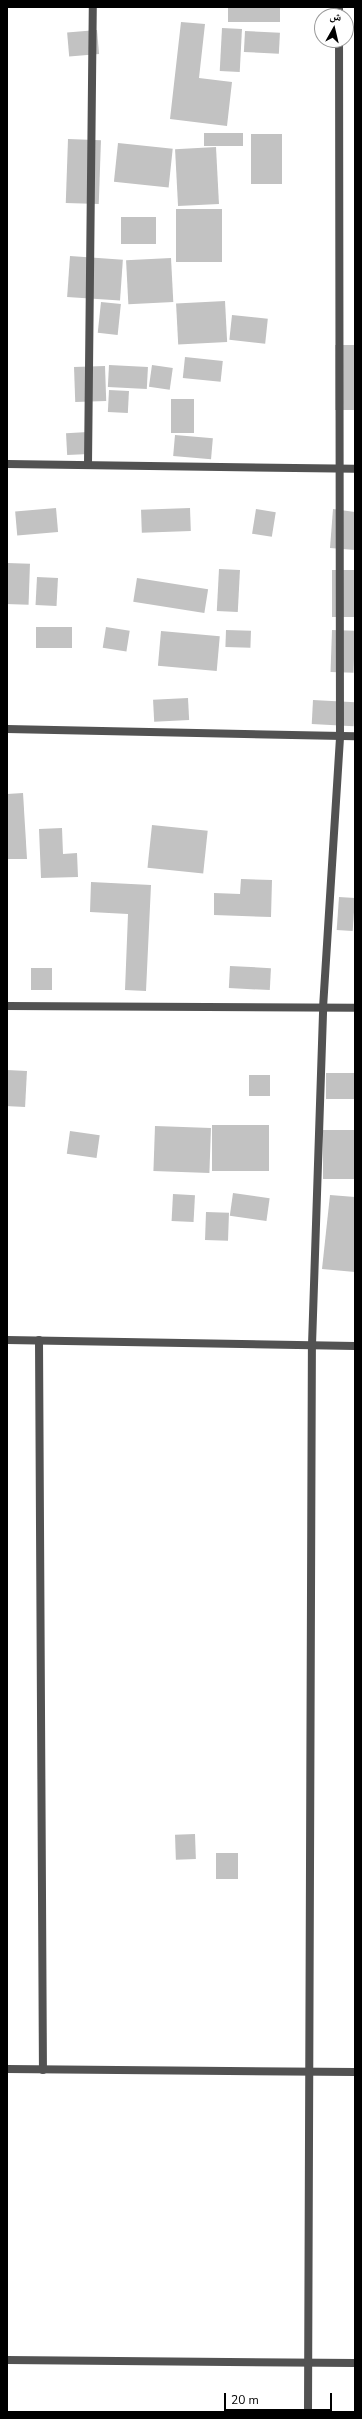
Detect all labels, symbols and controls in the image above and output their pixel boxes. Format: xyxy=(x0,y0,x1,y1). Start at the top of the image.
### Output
north arrow xyxy=(314,8,354,48)
text: ش xyxy=(329,8,342,25)
scale bar xyxy=(226,2385,334,2411)
text: 20 m xyxy=(231,2392,259,2408)

